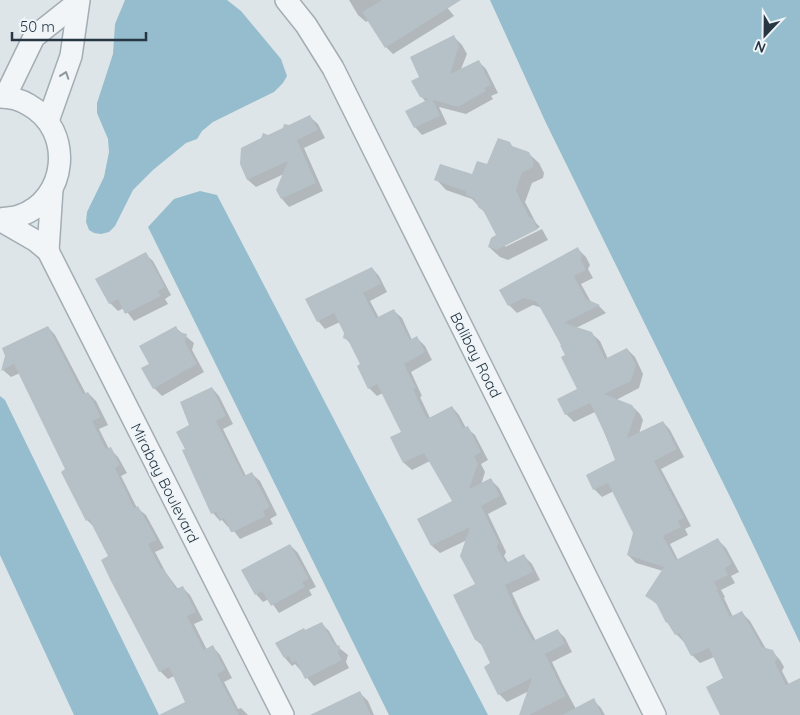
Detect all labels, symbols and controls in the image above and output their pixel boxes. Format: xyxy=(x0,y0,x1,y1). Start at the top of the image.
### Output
scale bar xyxy=(12,10,146,42)
north arrow xyxy=(740,10,790,60)
text: 50 m xyxy=(20,17,55,36)
text: N xyxy=(752,37,768,57)
one-way arrow xyxy=(59,71,69,80)
street label: Balibay Road xyxy=(446,309,506,401)
street label: Mirabay Boulevard xyxy=(127,420,203,546)

